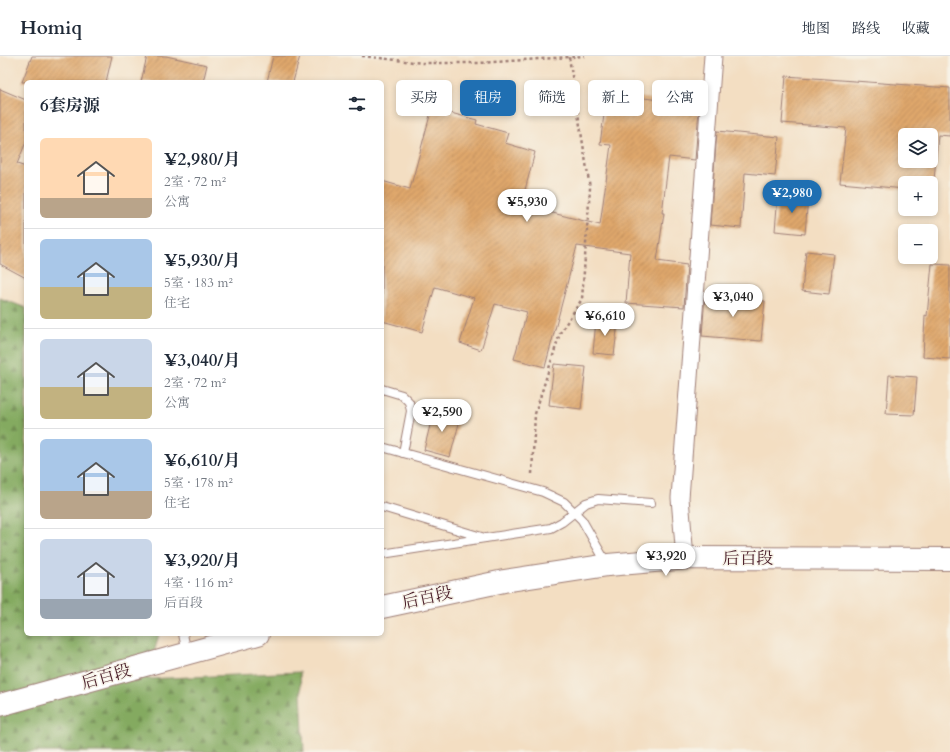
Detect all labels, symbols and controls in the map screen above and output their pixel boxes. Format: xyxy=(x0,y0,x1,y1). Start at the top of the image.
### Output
text: Homiq xyxy=(20,15,82,41)
text: 地图 xyxy=(802,19,830,38)
text: 路线 xyxy=(852,19,880,38)
text: 收藏 xyxy=(902,19,930,38)
chip: 买房 xyxy=(396,80,452,116)
chip: 租房 xyxy=(460,80,516,116)
chip: 筛选 xyxy=(524,80,580,116)
chip: 新上 xyxy=(588,80,644,116)
chip: 公寓 xyxy=(652,80,708,116)
icon: filters xyxy=(346,93,368,115)
text: 6套房源 xyxy=(40,94,100,117)
map controls xyxy=(898,128,938,264)
button: layers xyxy=(898,128,938,168)
text: ¥2,980/月 xyxy=(164,148,240,171)
icon: home xyxy=(72,154,120,202)
text: 2室 · 72 m² xyxy=(164,173,226,191)
button: + xyxy=(898,176,938,216)
pin: ¥2,980 xyxy=(759,180,825,214)
text: ¥2,980 xyxy=(772,184,812,202)
pin: ¥5,930 xyxy=(494,189,560,223)
text: 公寓 xyxy=(164,193,190,211)
text: ¥5,930 xyxy=(507,193,547,211)
button: − xyxy=(898,224,938,264)
text: ¥5,930/月 xyxy=(164,249,240,272)
icon: home xyxy=(72,255,120,303)
text: 5室 · 183 m² xyxy=(164,274,233,292)
pin: ¥3,040 xyxy=(700,284,766,318)
text: ¥3,040 xyxy=(713,288,753,306)
text: 住宅 xyxy=(164,294,190,312)
pin: ¥6,610 xyxy=(572,303,638,337)
text: ¥6,610 xyxy=(585,307,625,325)
text: ¥3,040/月 xyxy=(164,349,240,372)
icon: home xyxy=(72,355,120,403)
text: 2室 · 72 m² xyxy=(164,374,226,392)
text: 公寓 xyxy=(164,394,190,412)
pin: ¥2,590 xyxy=(409,399,475,433)
text: ¥2,590 xyxy=(422,403,462,421)
text: ¥6,610/月 xyxy=(164,449,240,472)
icon: home xyxy=(72,455,120,503)
text: 5室 · 178 m² xyxy=(164,474,233,492)
text: 住宅 xyxy=(164,494,190,512)
pin: ¥3,920 xyxy=(633,543,699,577)
text: ¥3,920 xyxy=(646,547,686,565)
street label: 后百段 xyxy=(723,547,774,570)
text: ¥3,920/月 xyxy=(164,549,240,572)
icon: home xyxy=(72,555,120,603)
text: 4室 · 116 m² xyxy=(164,574,233,592)
street label: 后百段 xyxy=(400,581,454,614)
text: 后百段 xyxy=(164,594,203,612)
street label: 后百段 xyxy=(78,658,134,695)

